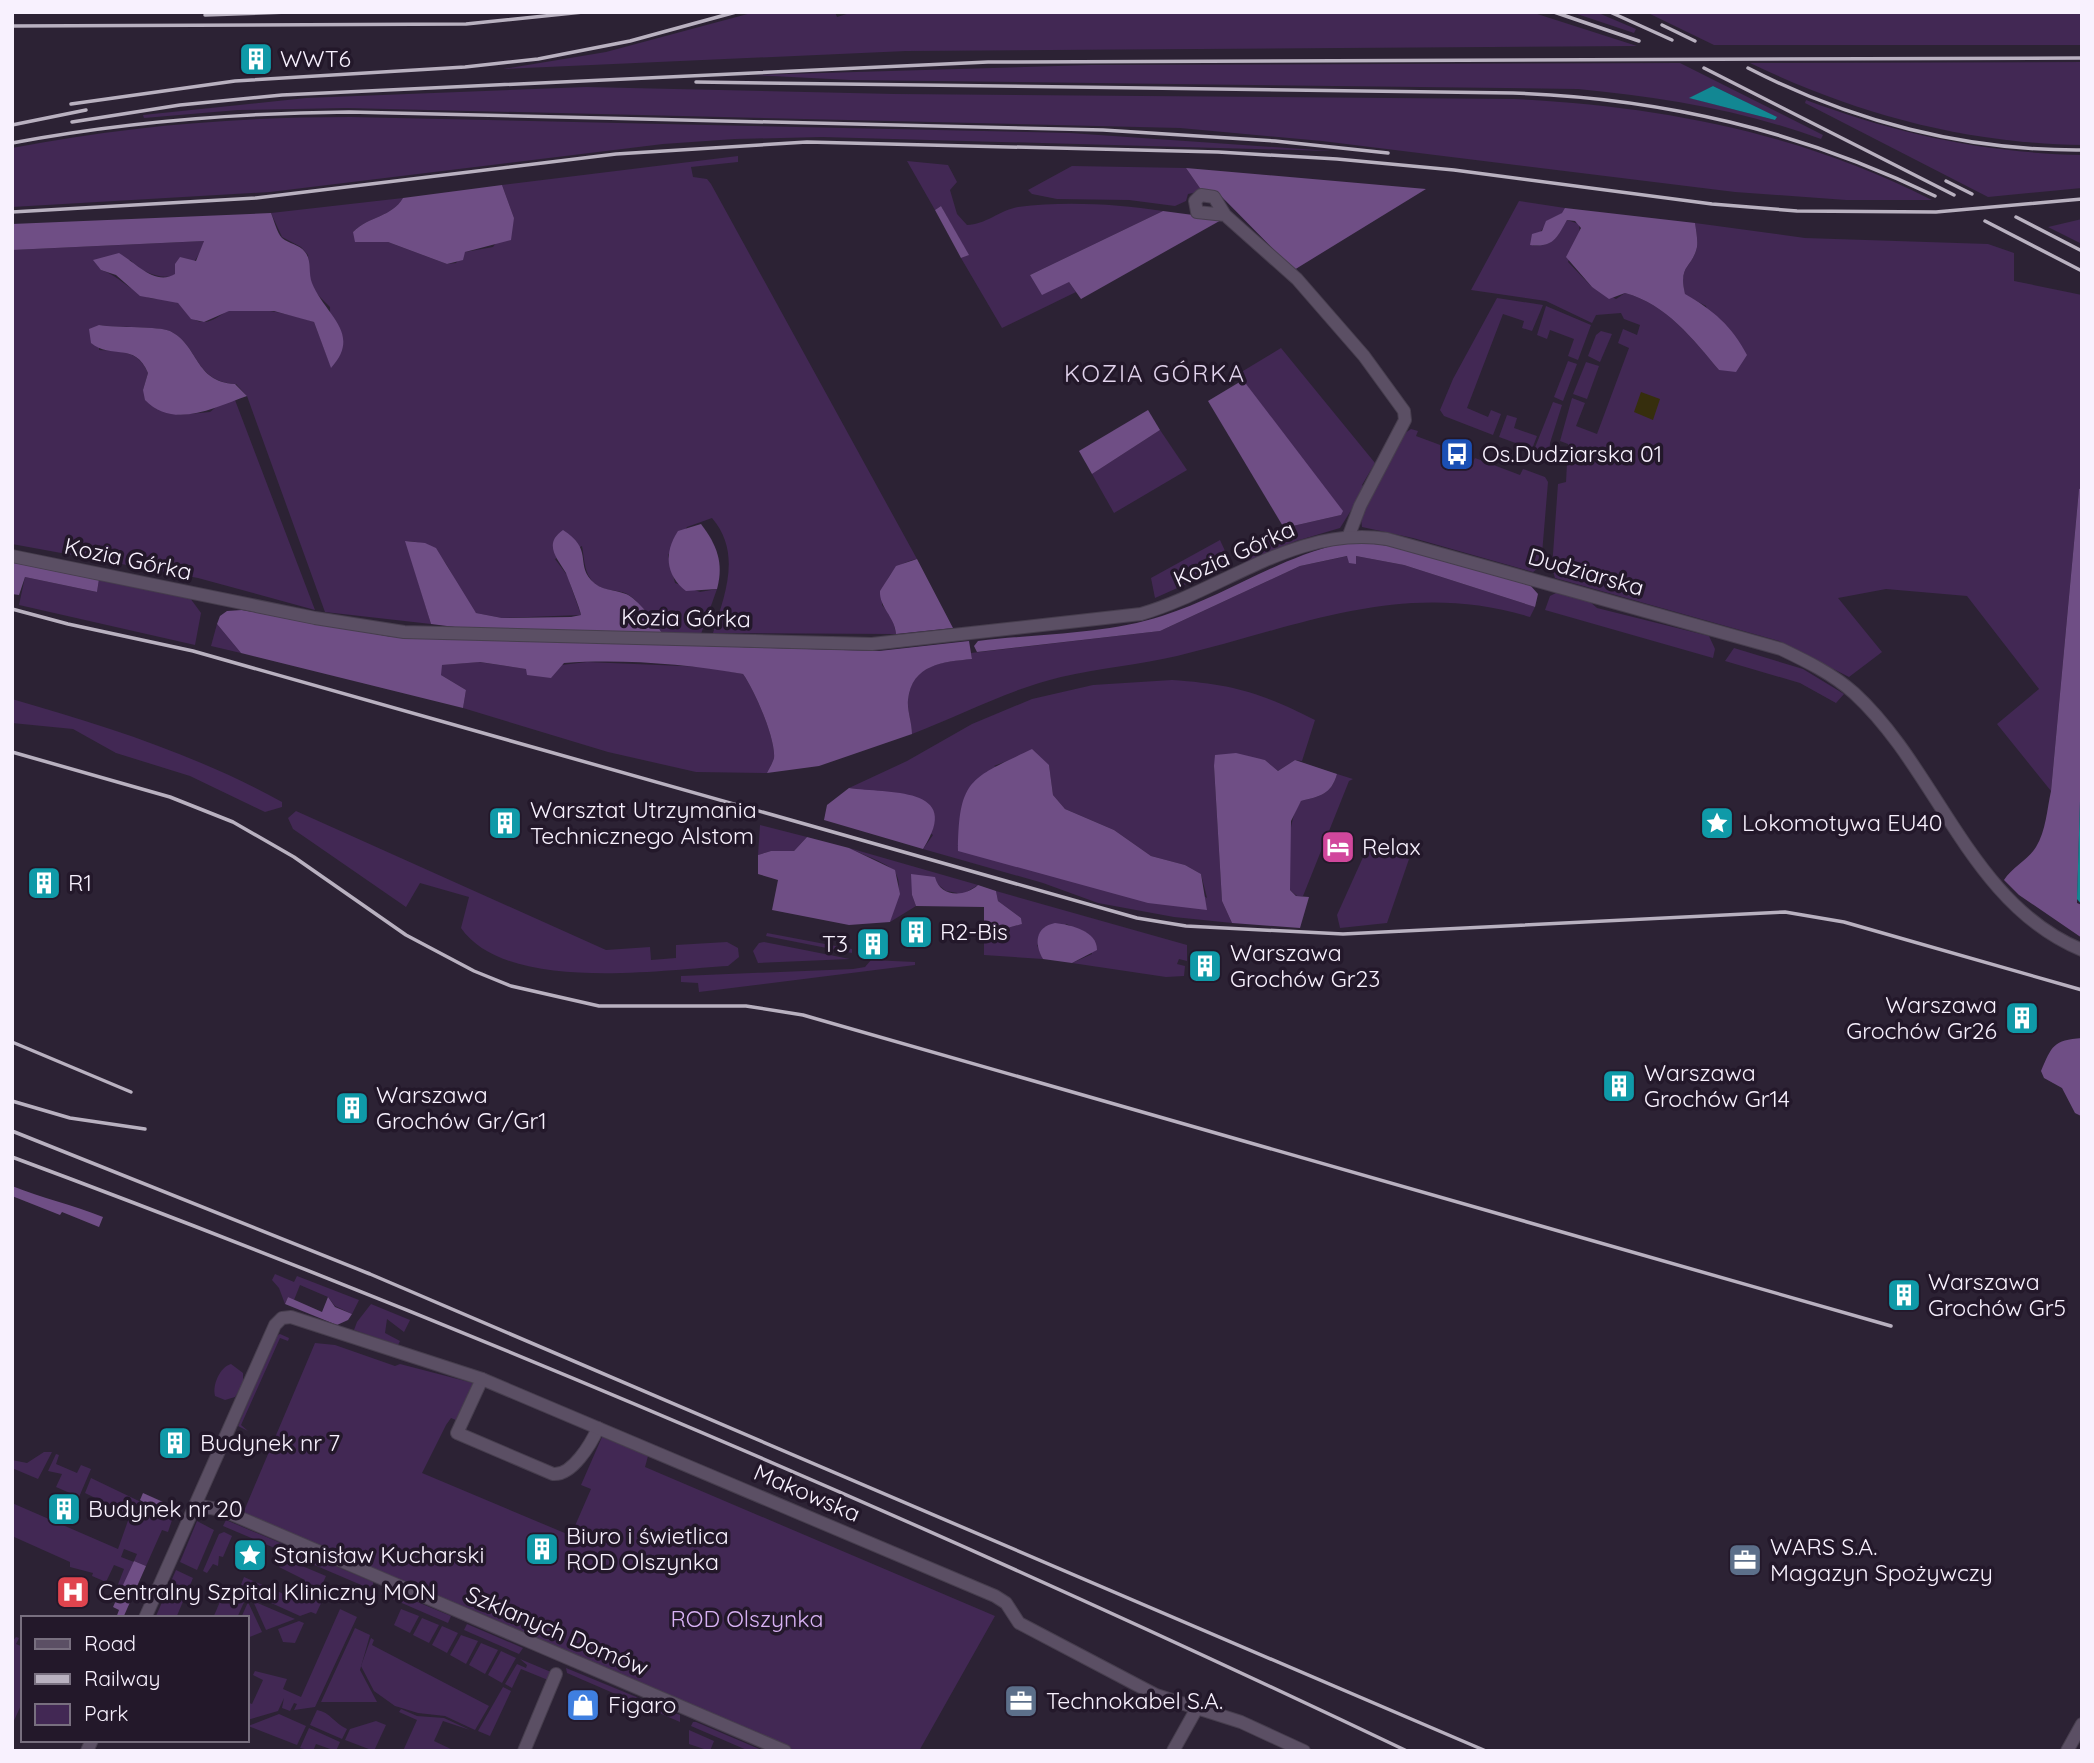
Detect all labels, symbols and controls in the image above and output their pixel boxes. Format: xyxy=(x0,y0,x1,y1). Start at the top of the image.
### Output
building icon: WWT6 xyxy=(237,40,275,78)
place label: WWT6 xyxy=(280,44,351,73)
district label: KOZIA GÓRKA xyxy=(1064,358,1246,388)
bus stop icon: Os.Dudziarska 01 xyxy=(1438,435,1476,473)
place label: Os.Dudziarska 01 xyxy=(1482,439,1662,468)
street label: Kozia Górka xyxy=(1169,514,1299,593)
street label: Kozia Górka xyxy=(62,531,195,586)
street label: Dudziarska xyxy=(1525,541,1647,602)
street label: Kozia Górka xyxy=(621,602,751,633)
place label: Warsztat Utrzymania Technicznego Alstom xyxy=(530,795,757,850)
building icon: Warsztat Utrzymania Technicznego Alstom xyxy=(486,804,524,842)
place icon: Lokomotywa EU40 xyxy=(1698,804,1736,842)
place label: Lokomotywa EU40 xyxy=(1742,808,1942,837)
hotel icon: Relax xyxy=(1319,828,1357,866)
place label: Relax xyxy=(1362,832,1421,861)
building icon: R1 xyxy=(25,864,63,902)
place label: R1 xyxy=(68,868,92,897)
building icon: R2-Bis xyxy=(897,913,935,951)
place label: R2-Bis xyxy=(940,917,1008,946)
building icon: T3 xyxy=(854,925,892,963)
place label: T3 xyxy=(822,929,848,958)
place label: Warszawa Grochów Gr23 xyxy=(1230,938,1380,993)
building icon: Warszawa Grochów Gr23 xyxy=(1186,947,1224,985)
place label: Warszawa Grochów Gr26 xyxy=(1846,990,1997,1045)
building icon: Warszawa Grochów Gr26 xyxy=(2003,999,2041,1037)
place label: Warszawa Grochów Gr14 xyxy=(1644,1058,1790,1113)
building icon: Warszawa Grochów Gr14 xyxy=(1600,1067,1638,1105)
place label: Warszawa Grochów Gr/Gr1 xyxy=(376,1080,547,1135)
building icon: Warszawa Grochów Gr/Gr1 xyxy=(333,1089,371,1127)
place label: Warszawa Grochów Gr5 xyxy=(1928,1267,2066,1322)
building icon: Warszawa Grochów Gr5 xyxy=(1885,1276,1923,1314)
building icon: Budynek nr 7 xyxy=(156,1424,194,1462)
place label: Budynek nr 7 xyxy=(200,1428,340,1457)
street label: Makowska xyxy=(750,1457,865,1528)
building icon: Budynek nr 20 xyxy=(45,1490,83,1528)
place label: Budynek nr 20 xyxy=(88,1494,243,1523)
place label: Biuro i świetlica ROD Olszynka xyxy=(566,1521,729,1576)
building icon: Biuro i świetlica ROD Olszynka xyxy=(523,1530,561,1568)
place label: WARS S.A. Magazyn Spożywczy xyxy=(1770,1532,1993,1587)
place icon: Stanisław Kucharski xyxy=(231,1536,269,1574)
place label: Stanisław Kucharski xyxy=(274,1540,484,1569)
office icon: WARS S.A. Magazyn Spożywczy xyxy=(1726,1541,1764,1579)
hospital icon: Centralny Szpital Kliniczny MON xyxy=(54,1573,92,1611)
place label: Centralny Szpital Kliniczny MON xyxy=(98,1577,436,1606)
street label: Szklanych Domów xyxy=(462,1579,653,1682)
park label: ROD Olszynka xyxy=(671,1604,823,1633)
legend xyxy=(21,1616,248,1742)
text: Road xyxy=(84,1630,136,1656)
text: Railway xyxy=(84,1665,160,1691)
office icon: Technokabel S.A. xyxy=(1002,1682,1040,1720)
shop icon: Figaro xyxy=(564,1686,602,1724)
place label: Technokabel S.A. xyxy=(1046,1686,1223,1715)
place label: Figaro xyxy=(608,1690,676,1719)
text: Park xyxy=(84,1700,128,1726)

